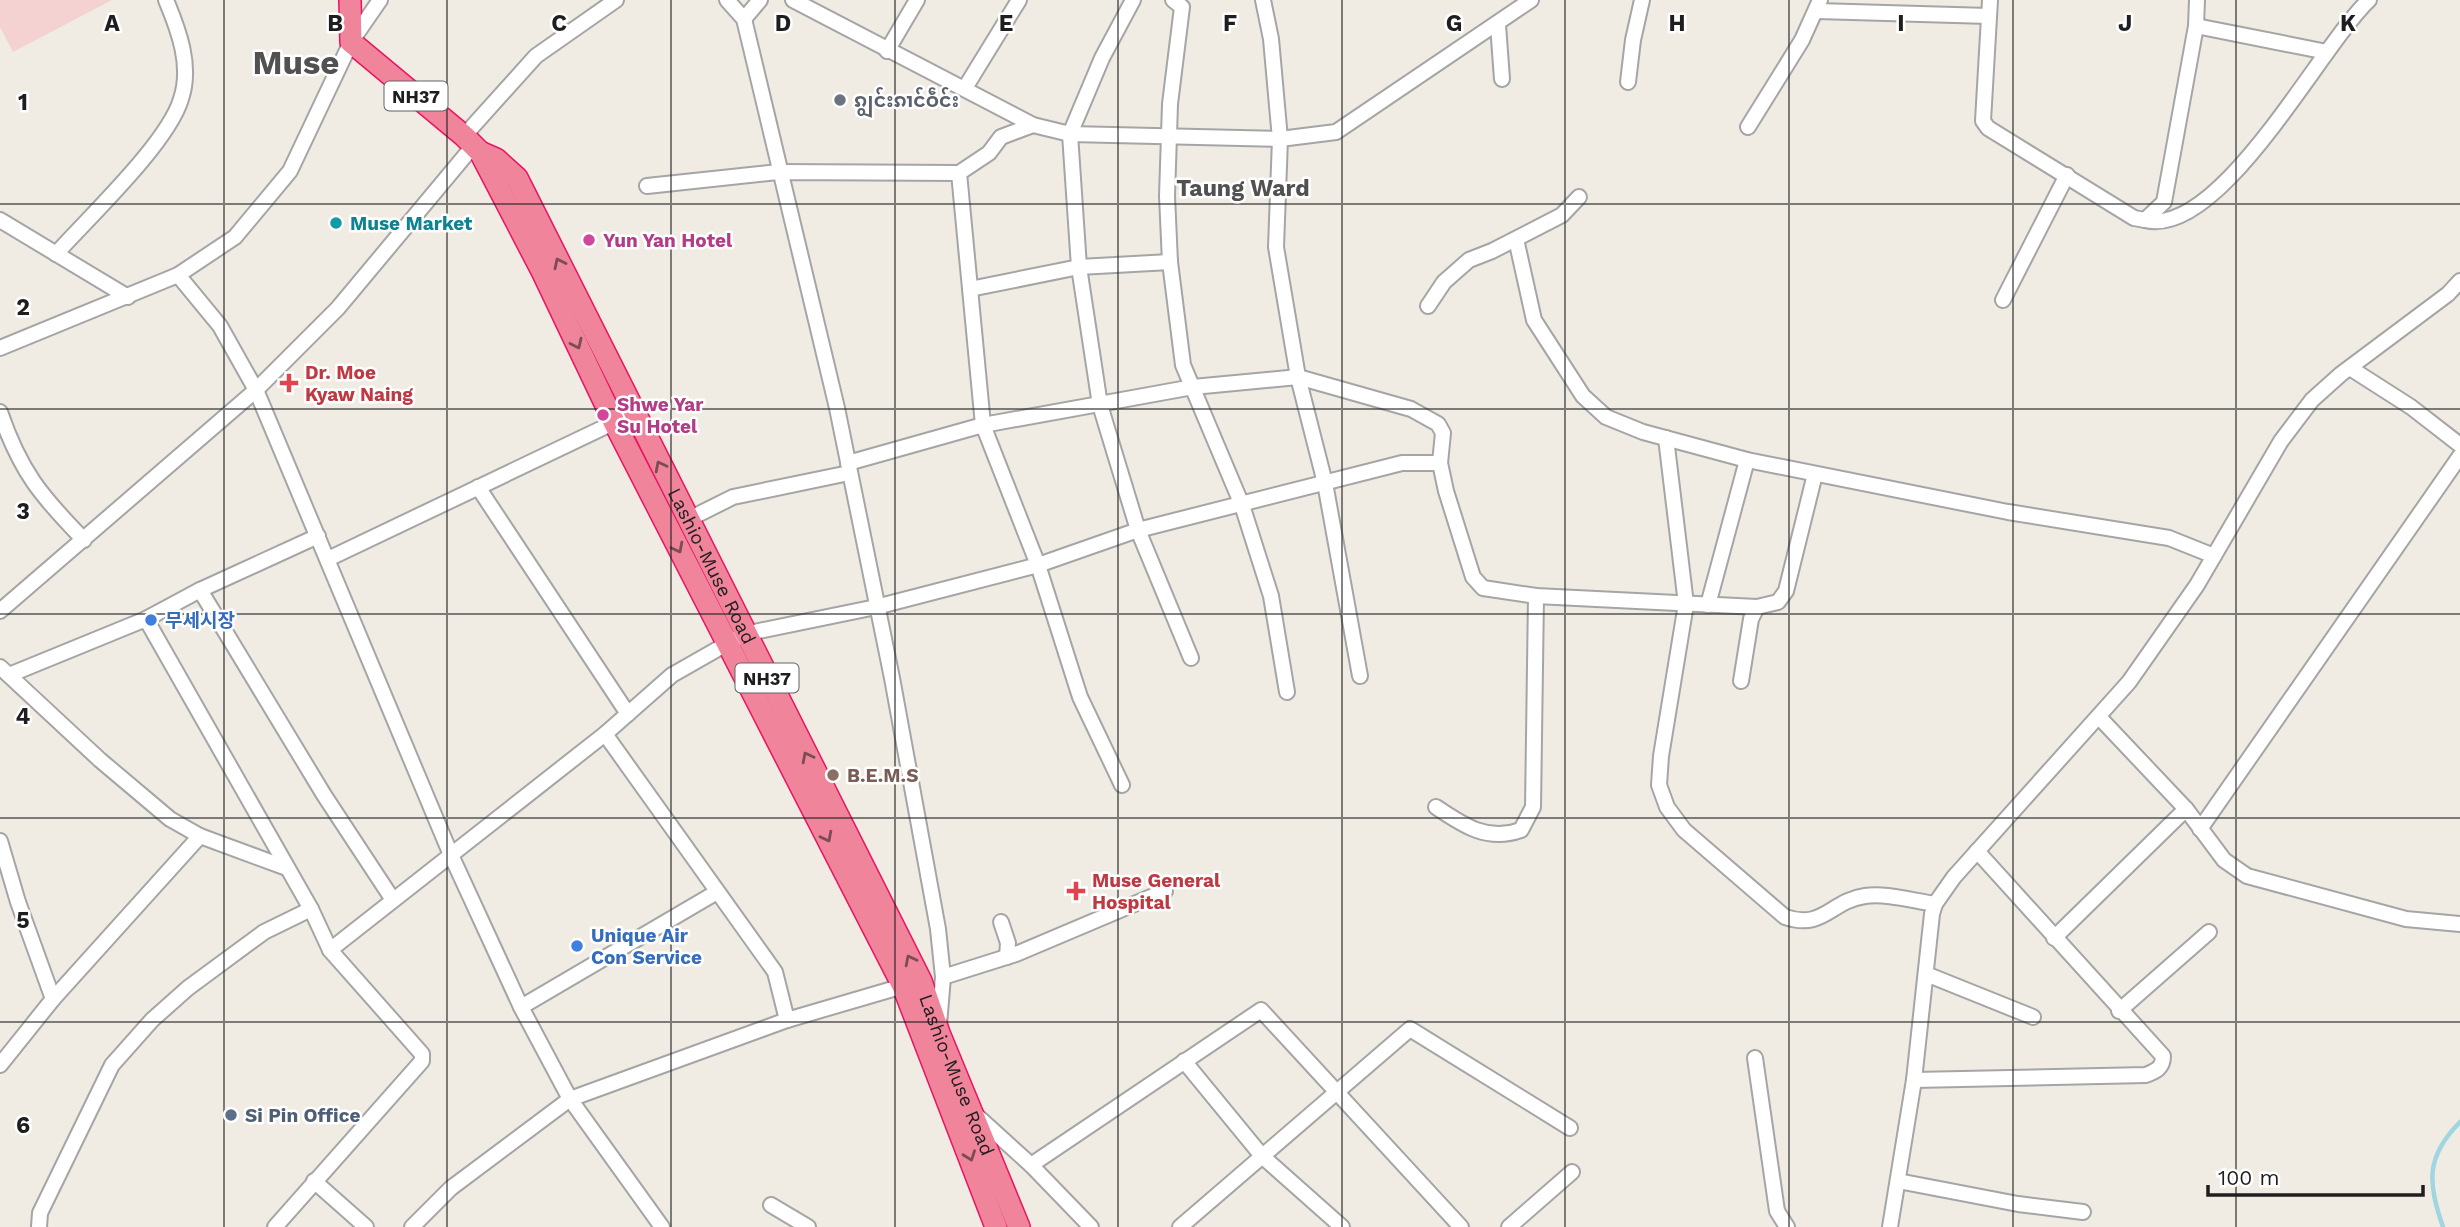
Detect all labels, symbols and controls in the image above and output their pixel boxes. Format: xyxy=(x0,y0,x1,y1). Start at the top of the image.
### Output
text: A xyxy=(104,10,120,37)
text: B xyxy=(327,10,343,37)
text: C xyxy=(551,10,567,37)
text: D xyxy=(775,10,791,37)
text: E xyxy=(999,10,1013,37)
text: F xyxy=(1223,10,1237,37)
text: G xyxy=(1446,10,1462,37)
text: H xyxy=(1668,10,1686,37)
text: I xyxy=(1897,10,1905,37)
text: J xyxy=(2118,10,2132,37)
text: K xyxy=(2340,10,2356,37)
district label: Muse xyxy=(253,43,339,82)
road number: NH37 xyxy=(384,82,448,110)
place label: ၵျွင်းၵၢင်ဝဵင်း xyxy=(854,87,959,118)
text: 1 xyxy=(18,89,28,116)
marker: ၵျွင်းၵၢင်ဝဵင်း xyxy=(832,92,848,108)
district label: Taung Ward xyxy=(1176,175,1310,202)
place label: Muse Market xyxy=(350,212,473,235)
marker: Muse Market xyxy=(328,215,344,231)
place label: Yun Yan Hotel xyxy=(603,229,733,252)
marker: Yun Yan Hotel xyxy=(581,232,597,248)
one-way arrow xyxy=(553,258,567,270)
text: 2 xyxy=(16,294,30,321)
one-way arrow xyxy=(569,337,583,349)
place label: Dr. Moe Kyaw Naing xyxy=(305,361,413,406)
marker: Dr. Moe Kyaw Naing xyxy=(279,373,299,393)
place label: Shwe Yar Su Hotel xyxy=(617,393,704,438)
marker: Shwe Yar Su Hotel xyxy=(595,407,611,423)
one-way arrow xyxy=(655,461,669,473)
street label: Lashio-Muse Road xyxy=(663,484,761,648)
text: 3 xyxy=(16,498,30,525)
one-way arrow xyxy=(670,540,684,553)
place label: 무세시장 xyxy=(165,609,235,632)
marker: 무세시장 xyxy=(143,612,159,628)
road number: NH37 xyxy=(736,664,798,692)
text: 4 xyxy=(16,703,31,730)
one-way arrow xyxy=(801,752,815,764)
place label: B.E.M.S xyxy=(847,764,918,787)
marker: B.E.M.S xyxy=(825,767,841,783)
one-way arrow xyxy=(818,830,832,842)
place label: Muse General Hospital xyxy=(1092,869,1221,914)
marker: Muse General Hospital xyxy=(1066,881,1086,901)
text: 5 xyxy=(16,907,30,934)
place label: Unique Air Con Service xyxy=(591,924,702,969)
marker: Unique Air Con Service xyxy=(569,938,585,954)
one-way arrow xyxy=(905,954,919,967)
street label: Lashio-Muse Road xyxy=(915,991,1000,1159)
place label: Si Pin Office xyxy=(245,1104,360,1127)
marker: Si Pin Office xyxy=(223,1107,239,1123)
text: 6 xyxy=(16,1112,30,1139)
one-way arrow xyxy=(961,1150,975,1162)
scale bar xyxy=(2208,1154,2423,1198)
text: 100 m xyxy=(2218,1165,2280,1190)

